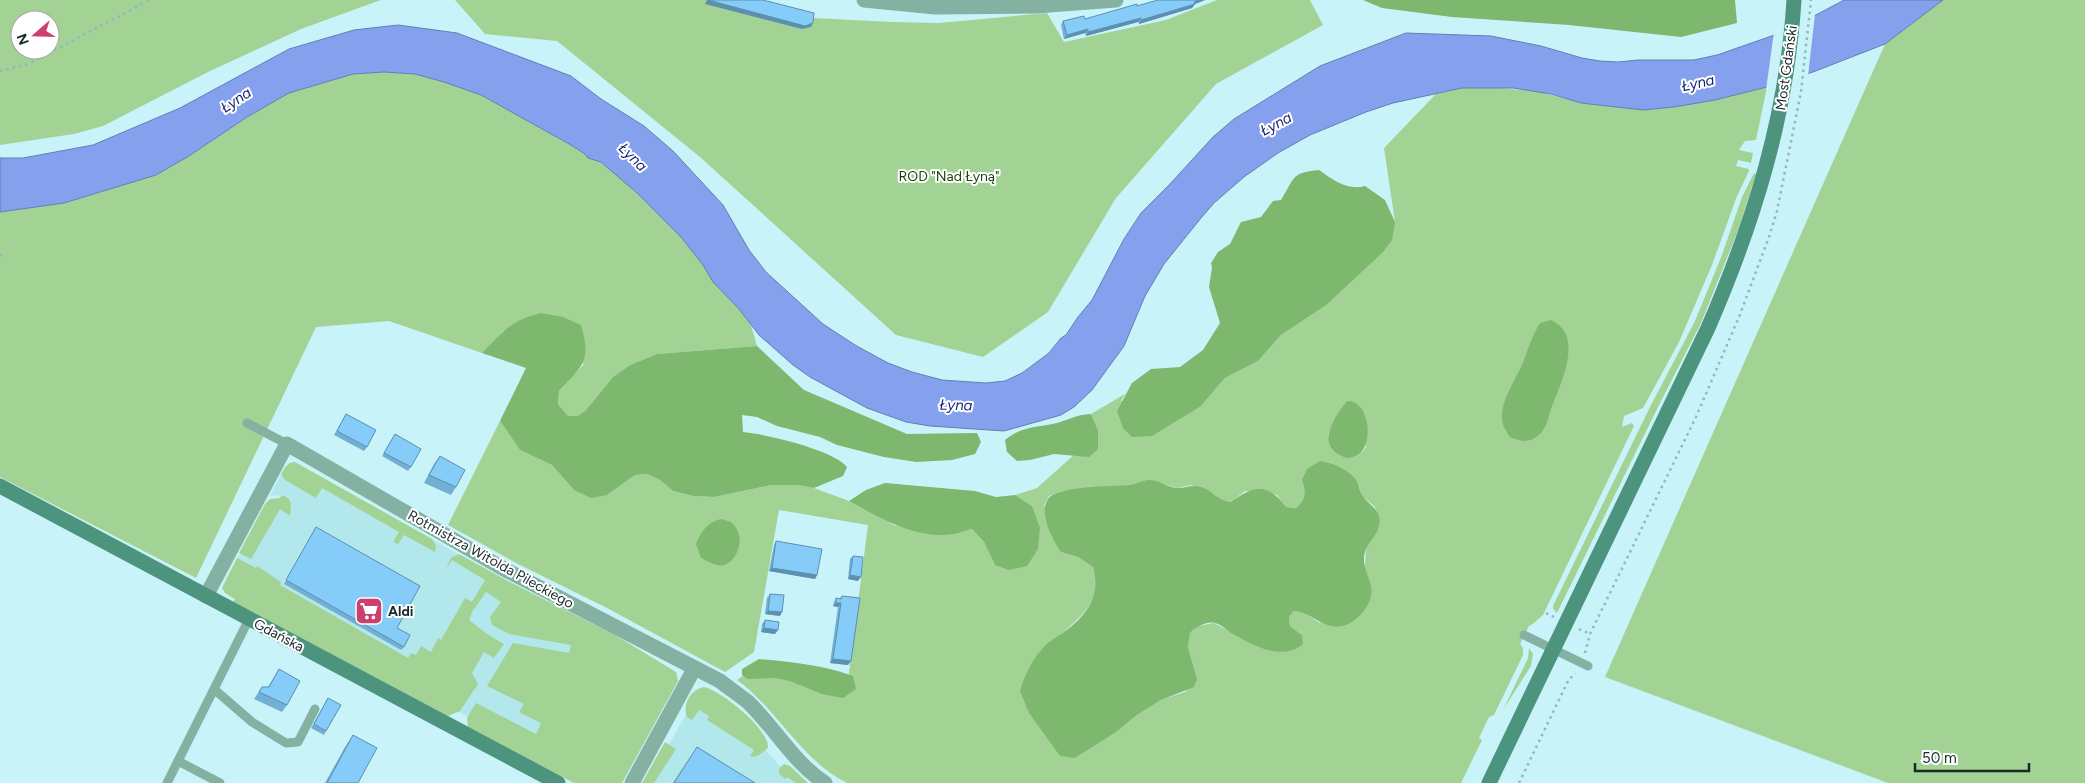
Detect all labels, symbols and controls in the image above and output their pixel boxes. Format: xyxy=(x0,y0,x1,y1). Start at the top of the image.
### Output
north arrow xyxy=(10,10,60,60)
street label: Most Gdański xyxy=(1772,24,1801,112)
text: N xyxy=(13,31,33,47)
water label: Łyna xyxy=(1680,70,1716,95)
water label: Łyna xyxy=(217,83,255,116)
water label: Łyna xyxy=(1257,108,1295,140)
water label: Łyna xyxy=(615,139,651,175)
park label: ROD "Nad Łyną" xyxy=(899,168,999,185)
water label: Łyna xyxy=(939,396,973,414)
street label: Rotmistrza Witolda Pileckiego xyxy=(405,507,577,612)
supermarket icon: Aldi xyxy=(354,596,384,626)
place label: Aldi xyxy=(388,603,413,620)
street label: Gdańska xyxy=(251,615,307,656)
scale bar xyxy=(1915,740,2029,772)
text: 50 m xyxy=(1922,749,1957,767)

